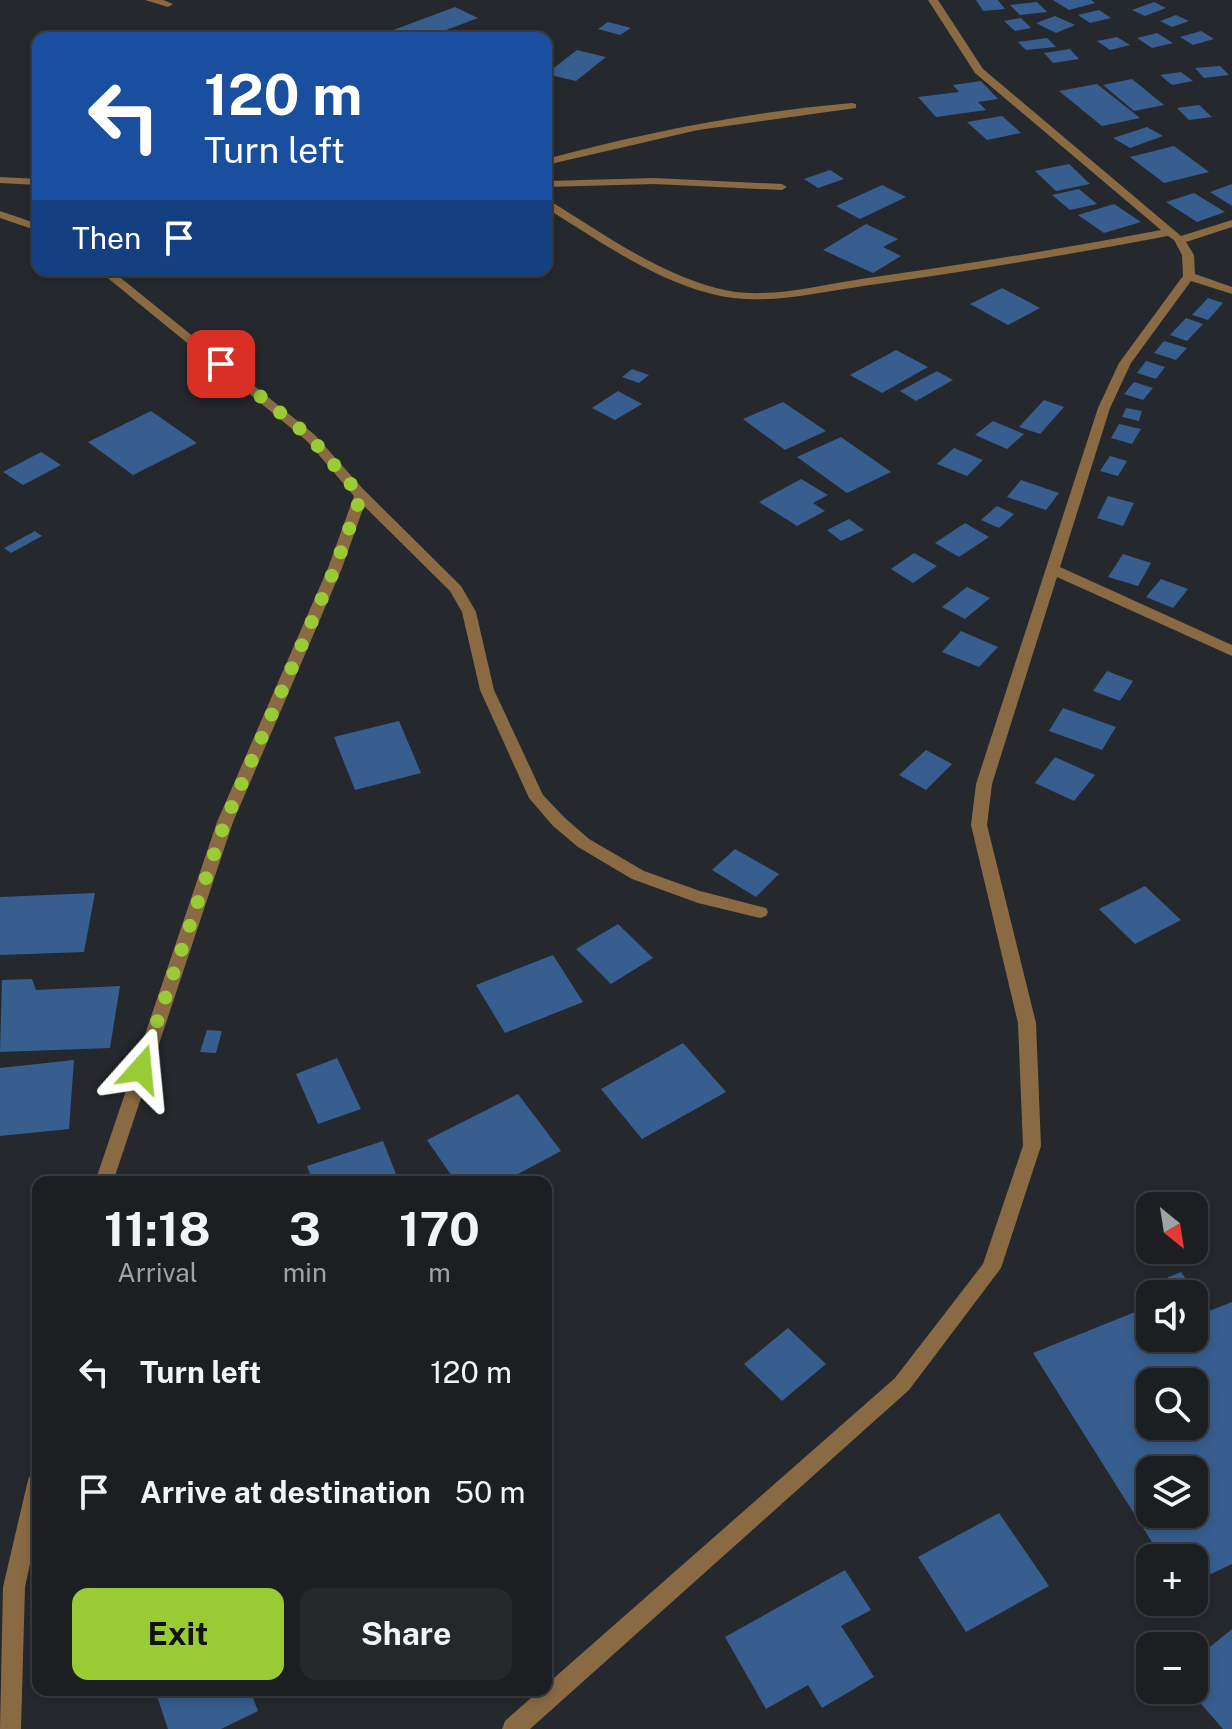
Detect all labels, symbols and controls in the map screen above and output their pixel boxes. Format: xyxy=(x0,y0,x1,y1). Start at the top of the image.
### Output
text: 120 m xyxy=(204,62,362,128)
icon: left xyxy=(72,64,176,168)
text: Turn left xyxy=(204,129,345,171)
icon: arrive xyxy=(157,216,201,260)
text: Then xyxy=(72,220,141,256)
pin xyxy=(187,330,255,398)
icon: arrive xyxy=(199,342,243,386)
position arrow xyxy=(99,1027,183,1111)
north arrow xyxy=(1136,1192,1208,1264)
map controls xyxy=(1136,1192,1208,1704)
text: 11:18 xyxy=(104,1200,211,1257)
text: 3 xyxy=(289,1200,321,1257)
text: 170 xyxy=(399,1200,480,1257)
text: Arrival xyxy=(117,1257,198,1288)
text: min xyxy=(283,1257,327,1288)
text: m xyxy=(428,1257,451,1288)
button: sound xyxy=(1136,1280,1208,1352)
icon: left xyxy=(72,1350,116,1394)
text: Turn left xyxy=(140,1354,261,1390)
text: 120 m xyxy=(430,1354,512,1390)
button: search xyxy=(1136,1368,1208,1440)
button: layers xyxy=(1136,1456,1208,1528)
icon: arrive xyxy=(72,1470,116,1514)
text: Arrive at destination xyxy=(140,1474,431,1510)
text: 50 m xyxy=(455,1474,526,1510)
button: + xyxy=(1136,1544,1208,1616)
button: Exit xyxy=(72,1588,284,1680)
button: Share xyxy=(300,1588,512,1680)
button: − xyxy=(1136,1632,1208,1704)

